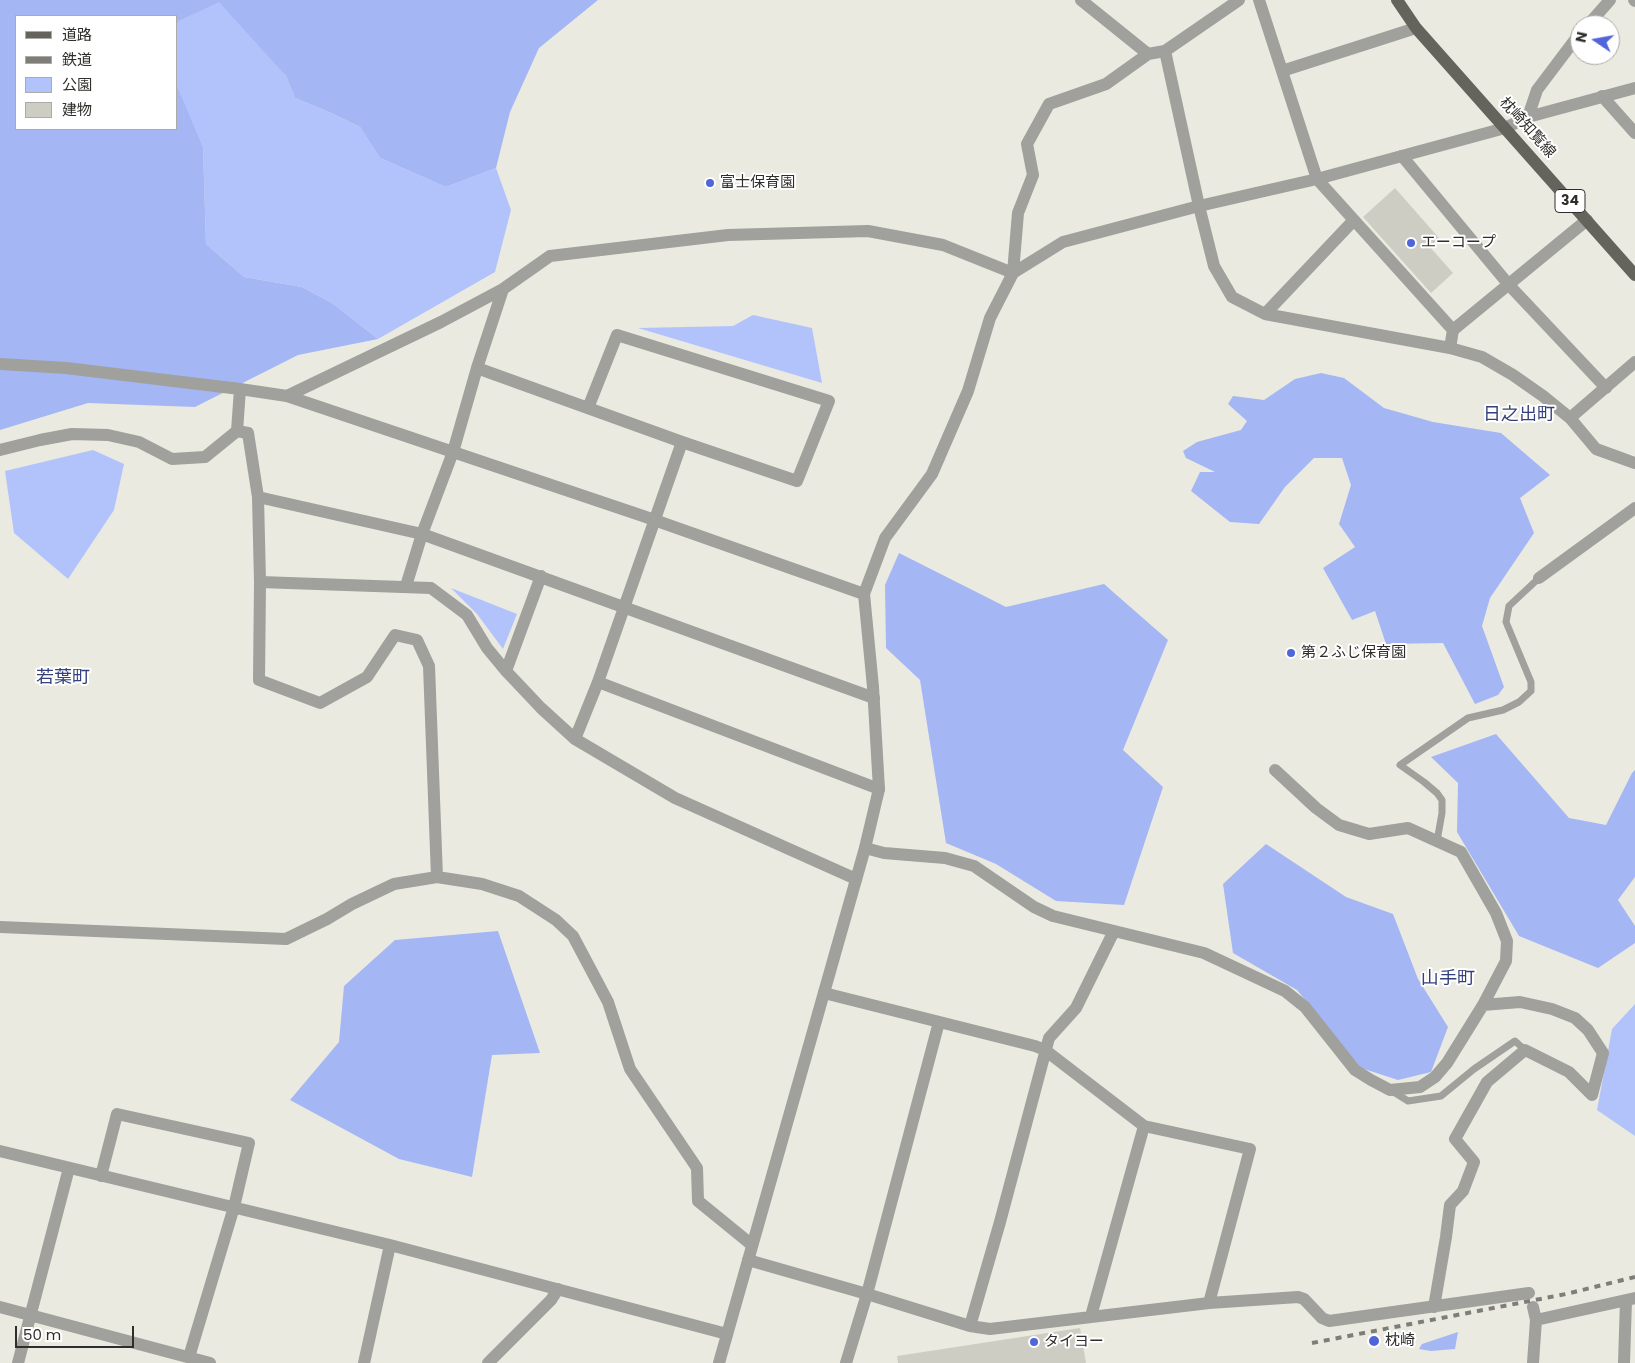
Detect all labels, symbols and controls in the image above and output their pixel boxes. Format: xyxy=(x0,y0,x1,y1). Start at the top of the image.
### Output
legend xyxy=(15,15,178,130)
north arrow xyxy=(1570,15,1620,65)
text: 道路 xyxy=(62,24,92,45)
text: N xyxy=(1570,30,1592,44)
text: 鉄道 xyxy=(62,49,92,70)
text: 公園 xyxy=(62,74,92,95)
street label: 枕崎知覧線 xyxy=(1495,94,1559,162)
text: 建物 xyxy=(62,99,92,120)
place label: 富士保育園 xyxy=(720,174,795,192)
marker: 富士保育園 xyxy=(704,177,716,189)
road number: 34 xyxy=(1555,190,1585,212)
place label: エーコープ xyxy=(1421,234,1496,252)
marker: エーコープ xyxy=(1405,237,1417,249)
district label: 日之出町 xyxy=(1483,404,1555,426)
place label: 第２ふじ保育園 xyxy=(1301,644,1406,662)
marker: 第２ふじ保育園 xyxy=(1285,647,1297,659)
district label: 若葉町 xyxy=(36,667,90,689)
district label: 山手町 xyxy=(1421,968,1475,990)
scale bar xyxy=(18,1316,136,1348)
text: 50 m xyxy=(23,1324,61,1345)
place label: 枕崎 xyxy=(1385,1332,1415,1350)
place label: タイヨー xyxy=(1044,1333,1104,1351)
marker: 枕崎 xyxy=(1367,1334,1381,1348)
marker: タイヨー xyxy=(1028,1336,1040,1348)

